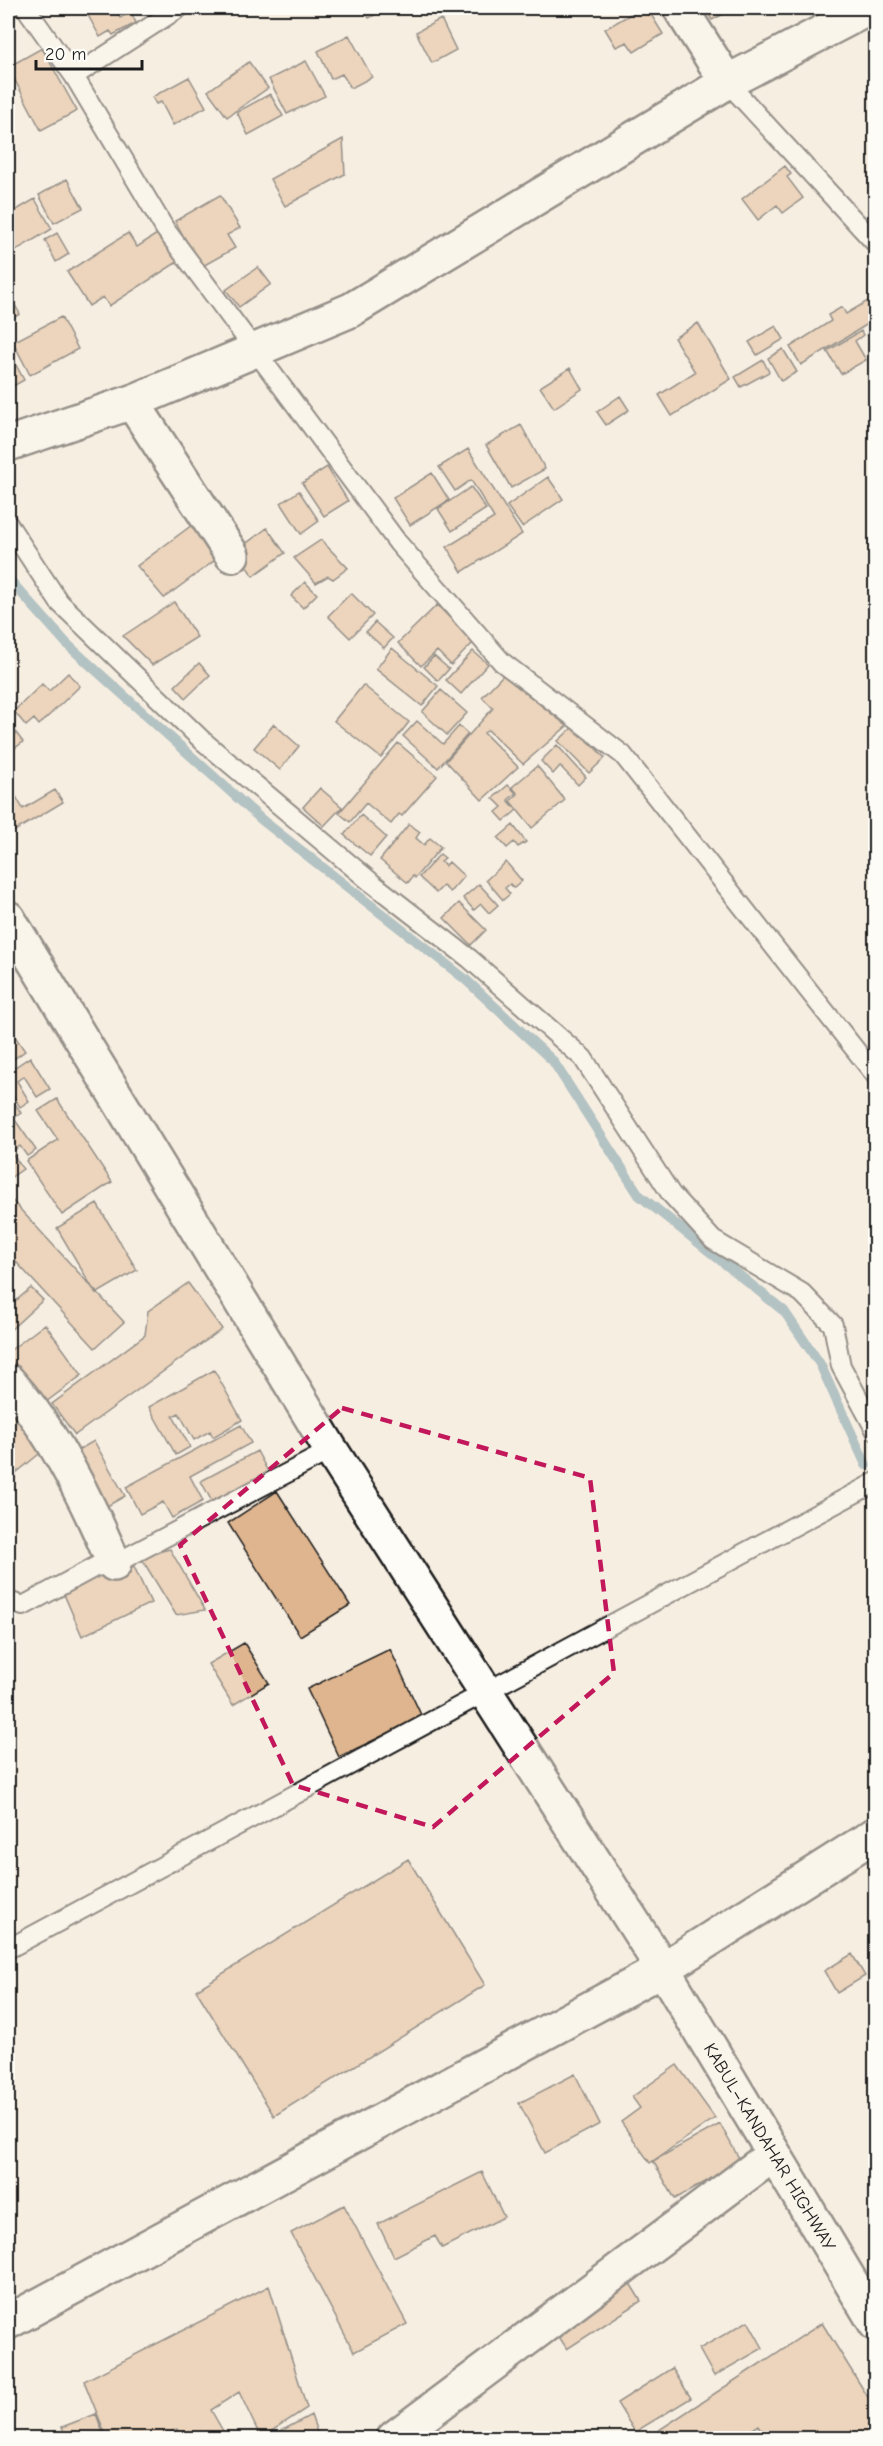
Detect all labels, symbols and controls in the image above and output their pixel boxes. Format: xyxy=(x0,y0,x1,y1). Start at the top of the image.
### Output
scale bar xyxy=(36,33,142,71)
text: 20 m xyxy=(45,44,86,65)
street label: KABUL–KANDAHAR HIGHWAY xyxy=(699,2039,840,2255)

